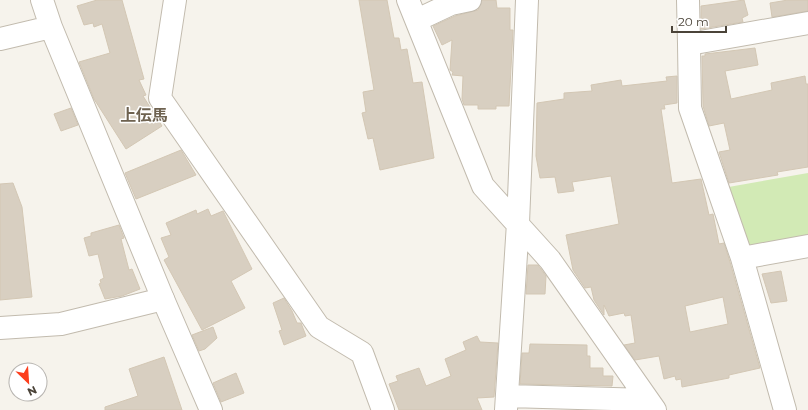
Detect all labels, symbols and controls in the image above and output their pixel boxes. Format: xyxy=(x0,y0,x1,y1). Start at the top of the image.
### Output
scale bar xyxy=(672,8,726,34)
text: 20 m xyxy=(678,14,709,29)
district label: 上伝馬 xyxy=(120,106,168,125)
north arrow xyxy=(8,362,48,402)
text: N xyxy=(25,383,39,399)

